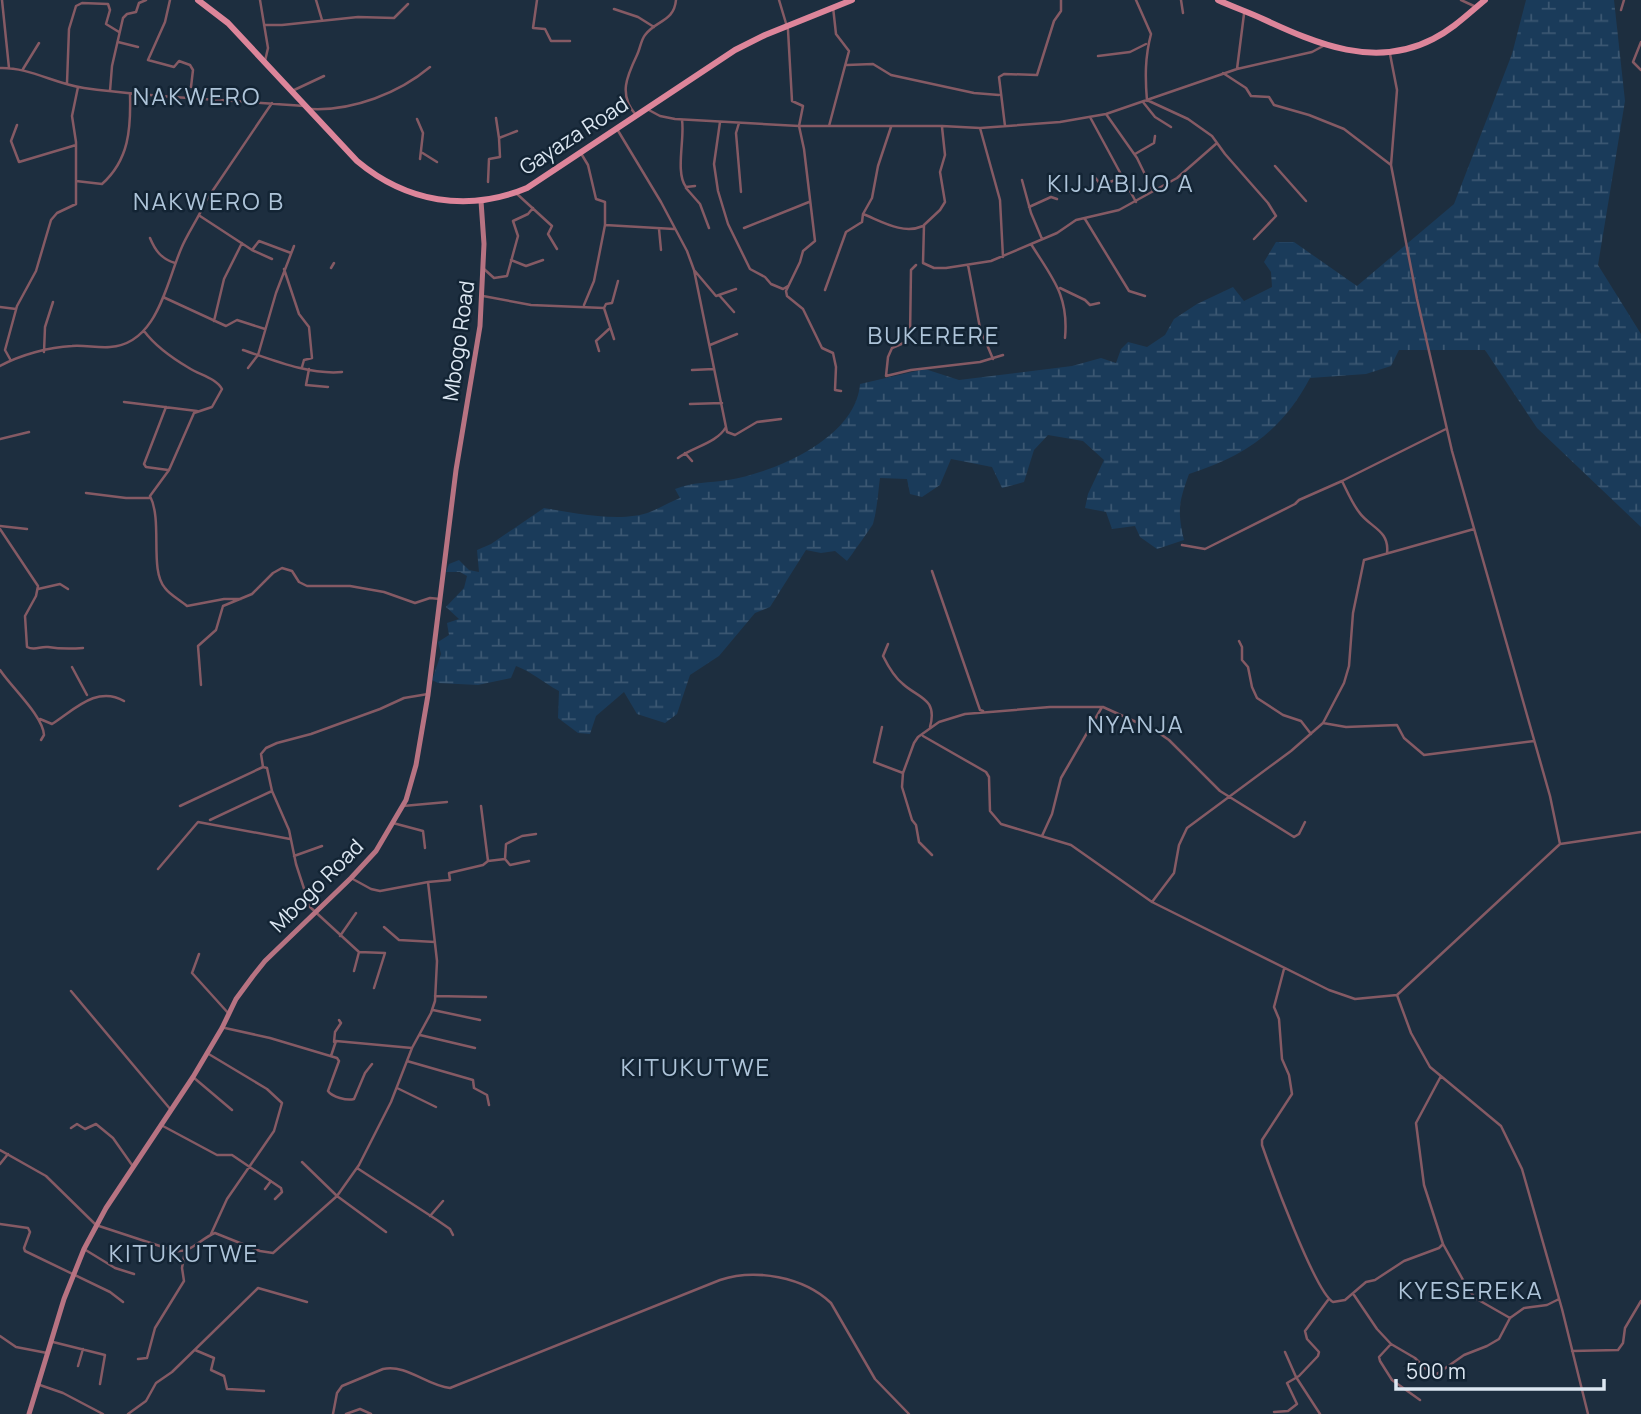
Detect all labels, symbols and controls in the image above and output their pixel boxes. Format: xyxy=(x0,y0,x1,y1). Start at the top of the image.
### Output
district label: NAKWERO xyxy=(133,79,261,112)
street label: Gayaza Road xyxy=(514,90,633,181)
district label: KIJJABIJO A xyxy=(1047,166,1195,199)
district label: NAKWERO B xyxy=(133,184,285,217)
street label: Mbogo Road xyxy=(436,279,480,403)
district label: BUKERERE xyxy=(867,318,1001,351)
district label: NYANJA xyxy=(1087,707,1185,740)
street label: Mbogo Road xyxy=(263,832,369,938)
district label: KITUKUTWE xyxy=(621,1050,771,1083)
district label: KITUKUTWE xyxy=(109,1236,259,1269)
district label: KYESEREKA xyxy=(1398,1273,1544,1306)
scale bar xyxy=(1396,1348,1604,1392)
text: 500 m xyxy=(1406,1357,1466,1385)

